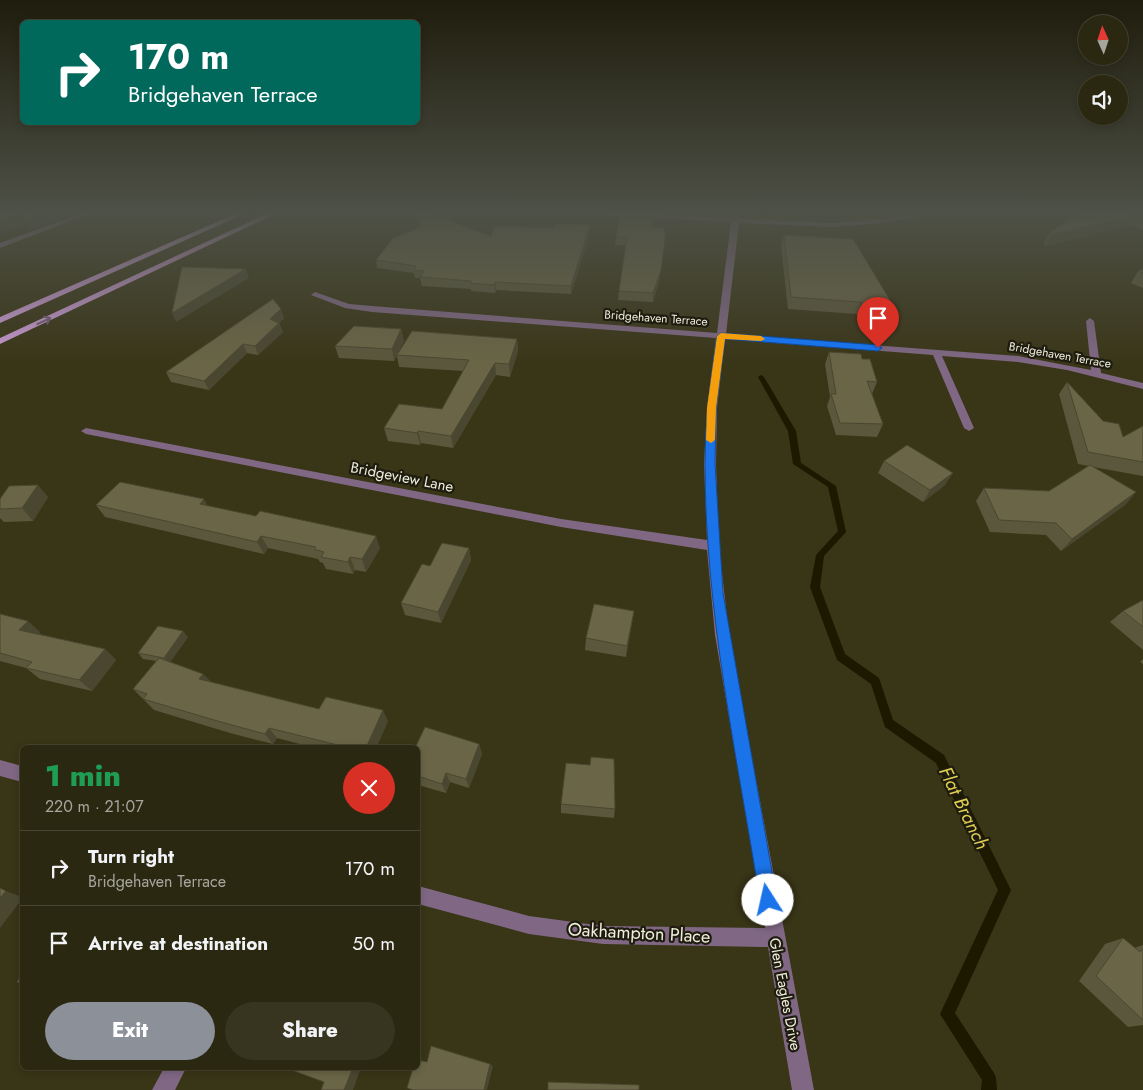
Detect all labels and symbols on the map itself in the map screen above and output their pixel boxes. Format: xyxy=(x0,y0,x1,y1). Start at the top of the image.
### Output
north arrow xyxy=(1078,15,1128,65)
pin xyxy=(857,297,899,348)
street label: Bridgehaven Terrace xyxy=(604,305,708,331)
one-way arrow xyxy=(36,316,51,325)
street label: Bridgehaven Terrace xyxy=(1007,337,1113,373)
street label: Bridgeview Lane xyxy=(349,456,456,498)
water label: Flat Branch xyxy=(932,762,996,854)
position arrow xyxy=(741,873,793,925)
street label: Oakhampton Place xyxy=(567,916,711,950)
street label: Glen Eagles Drive xyxy=(763,936,807,1052)

